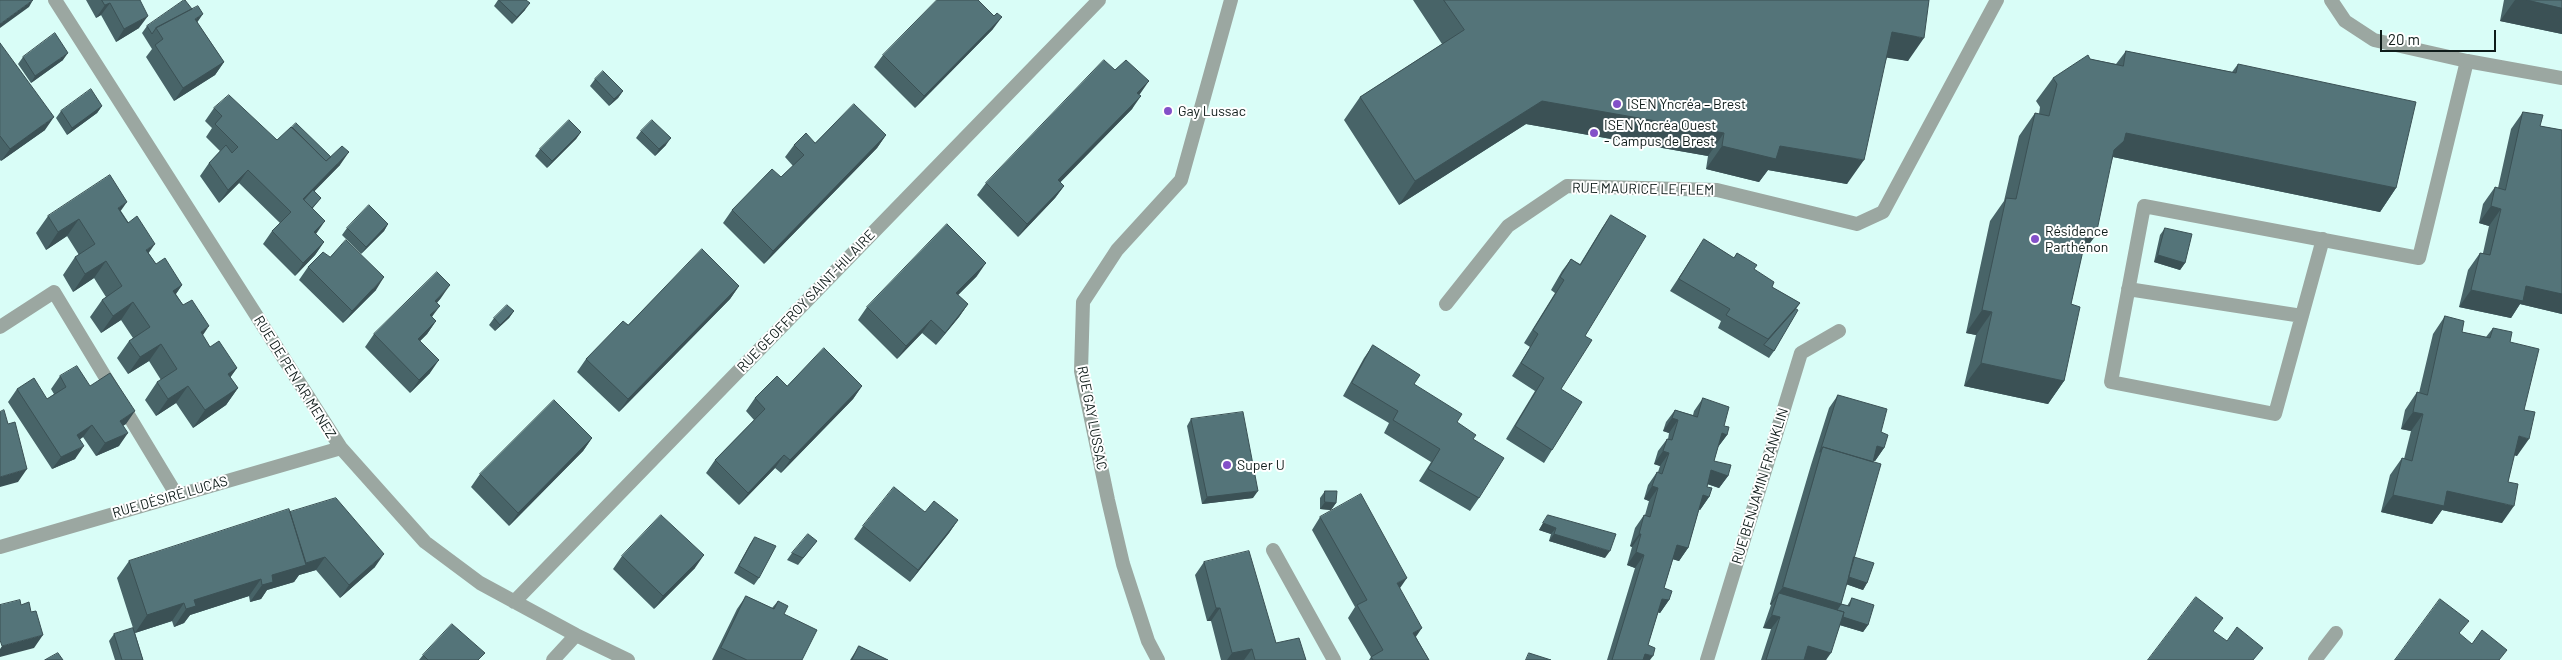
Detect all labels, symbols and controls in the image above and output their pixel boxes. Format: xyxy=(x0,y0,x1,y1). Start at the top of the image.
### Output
scale bar xyxy=(2382,20,2498,52)
text: 20 m xyxy=(2388,30,2420,48)
place label: ISEN Yncréa – Brest xyxy=(1627,96,1746,112)
marker: ISEN Yncréa – Brest xyxy=(1611,98,1623,110)
place label: Gay Lussac xyxy=(1178,103,1246,119)
marker: Gay Lussac xyxy=(1162,105,1174,117)
place label: ISEN Yncréa Ouest - Campus de Brest xyxy=(1604,117,1716,150)
marker: ISEN Yncréa Ouest - Campus de Brest xyxy=(1588,127,1600,139)
street label: RUE MAURICE LE FLEM xyxy=(1572,179,1714,199)
place label: Résidence Parthénon xyxy=(2045,223,2108,256)
street label: RUE GEOFFROY SAINT-HILAIRE xyxy=(734,226,878,376)
marker: Résidence Parthénon xyxy=(2029,233,2041,245)
street label: RUE DE PEN AR MENEZ xyxy=(250,312,340,442)
street label: RUE GAY LUSSAC xyxy=(1074,364,1110,472)
street label: RUE BENJAMIN FRANKLIN xyxy=(1728,406,1792,566)
place label: Super U xyxy=(1237,457,1285,473)
marker: Super U xyxy=(1221,459,1233,471)
street label: RUE DÉSIRÉ LUCAS xyxy=(110,473,230,521)

